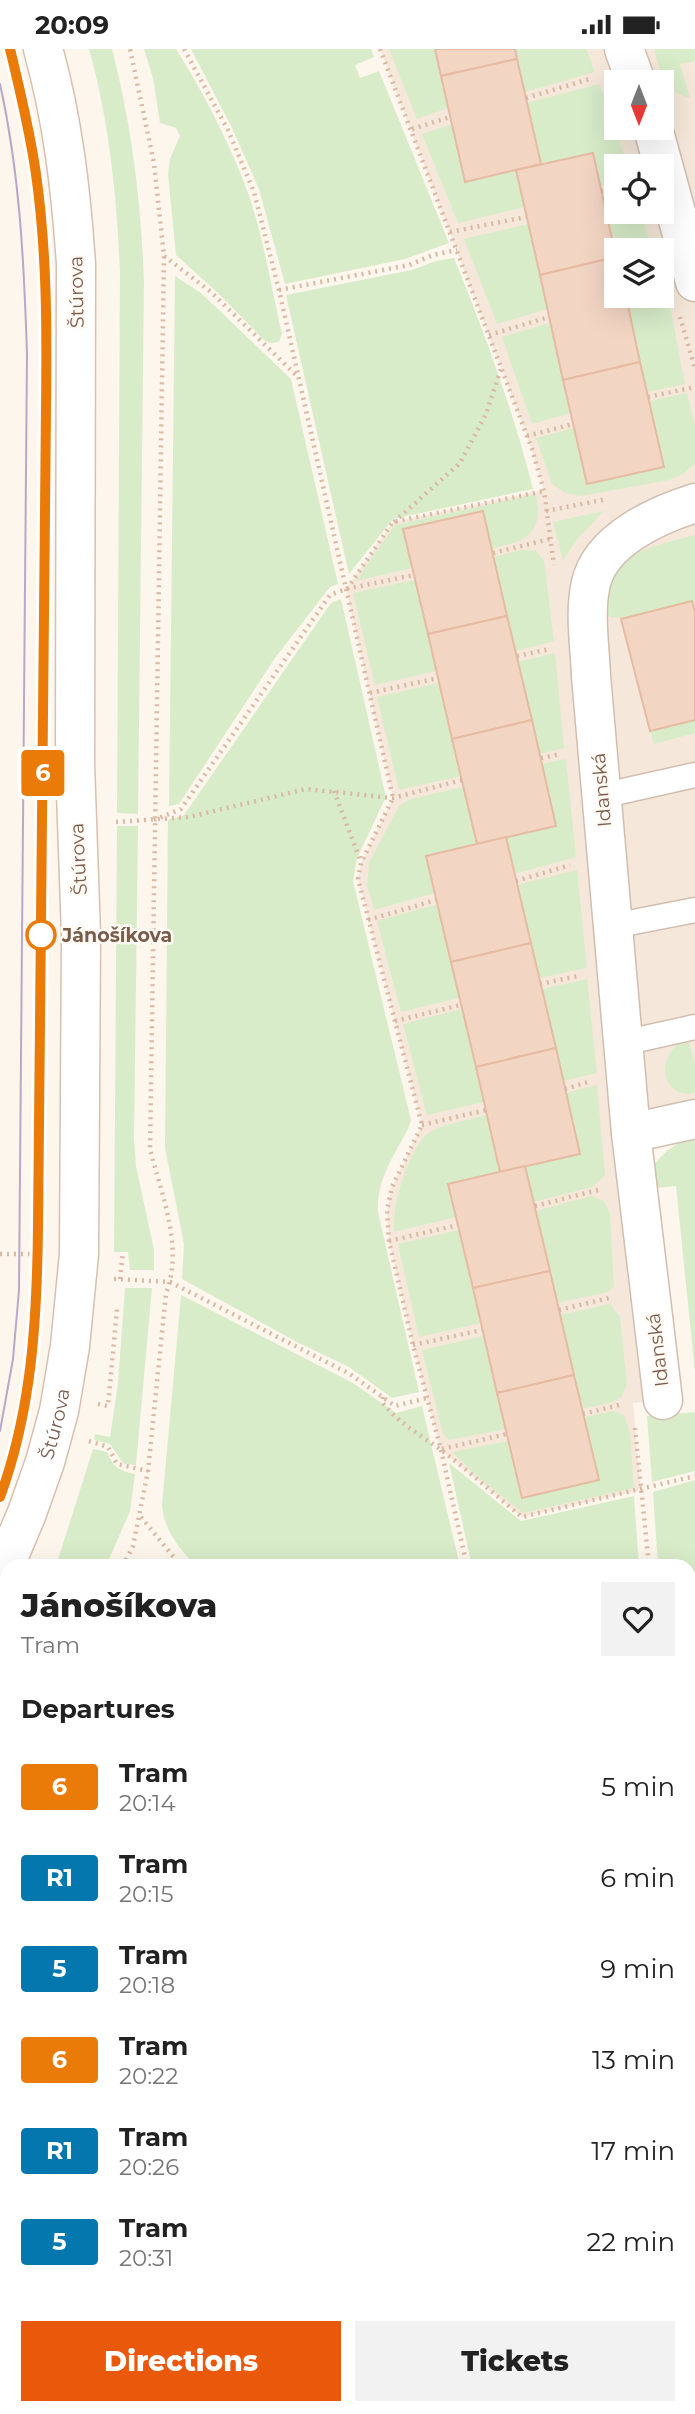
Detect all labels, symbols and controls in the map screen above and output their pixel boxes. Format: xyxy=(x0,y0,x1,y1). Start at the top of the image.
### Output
text: 20:09 xyxy=(35,9,109,41)
north arrow xyxy=(604,70,674,140)
map controls xyxy=(604,70,674,308)
button: locate xyxy=(604,154,674,224)
button: layers xyxy=(604,238,674,308)
street label: Štúrova xyxy=(64,256,89,328)
line badge: 6 xyxy=(20,750,66,796)
street label: Idanská xyxy=(587,752,616,828)
text: 6 xyxy=(35,758,51,787)
street label: Štúrova xyxy=(65,822,92,896)
marker: Jánošíkova xyxy=(26,920,56,950)
place label: Jánošíkova xyxy=(61,924,172,947)
street label: Idanská xyxy=(642,1312,673,1388)
street label: Štúrova xyxy=(35,1387,75,1462)
button: heart xyxy=(601,1582,675,1656)
text: Jánošíkova xyxy=(21,1585,217,1625)
text: Tram xyxy=(21,1631,80,1659)
text: Departures xyxy=(21,1693,175,1725)
text: Tram xyxy=(119,1757,188,1789)
text: 5 min xyxy=(601,1771,675,1803)
text: 6 xyxy=(52,1772,67,1801)
text: 20:14 xyxy=(119,1789,176,1817)
text: Tram xyxy=(119,1848,188,1880)
text: 6 min xyxy=(600,1862,675,1894)
text: R1 xyxy=(46,1863,73,1892)
text: 20:15 xyxy=(119,1880,173,1908)
text: Tram xyxy=(119,1939,188,1971)
text: 9 min xyxy=(600,1953,675,1985)
text: 5 xyxy=(52,1954,67,1983)
text: 20:18 xyxy=(119,1971,175,1999)
text: Tram xyxy=(119,2030,188,2062)
text: 13 min xyxy=(592,2044,675,2076)
text: 6 xyxy=(52,2045,67,2074)
text: 20:22 xyxy=(119,2062,178,2090)
text: Tram xyxy=(119,2121,188,2153)
text: 17 min xyxy=(591,2135,675,2167)
text: R1 xyxy=(46,2136,73,2165)
text: 20:26 xyxy=(119,2153,179,2181)
text: Tram xyxy=(119,2212,188,2244)
text: 22 min xyxy=(586,2226,675,2258)
text: 5 xyxy=(52,2227,67,2256)
text: 20:31 xyxy=(119,2244,173,2272)
button: Directions xyxy=(21,2321,341,2401)
button: Tickets xyxy=(355,2321,675,2401)

